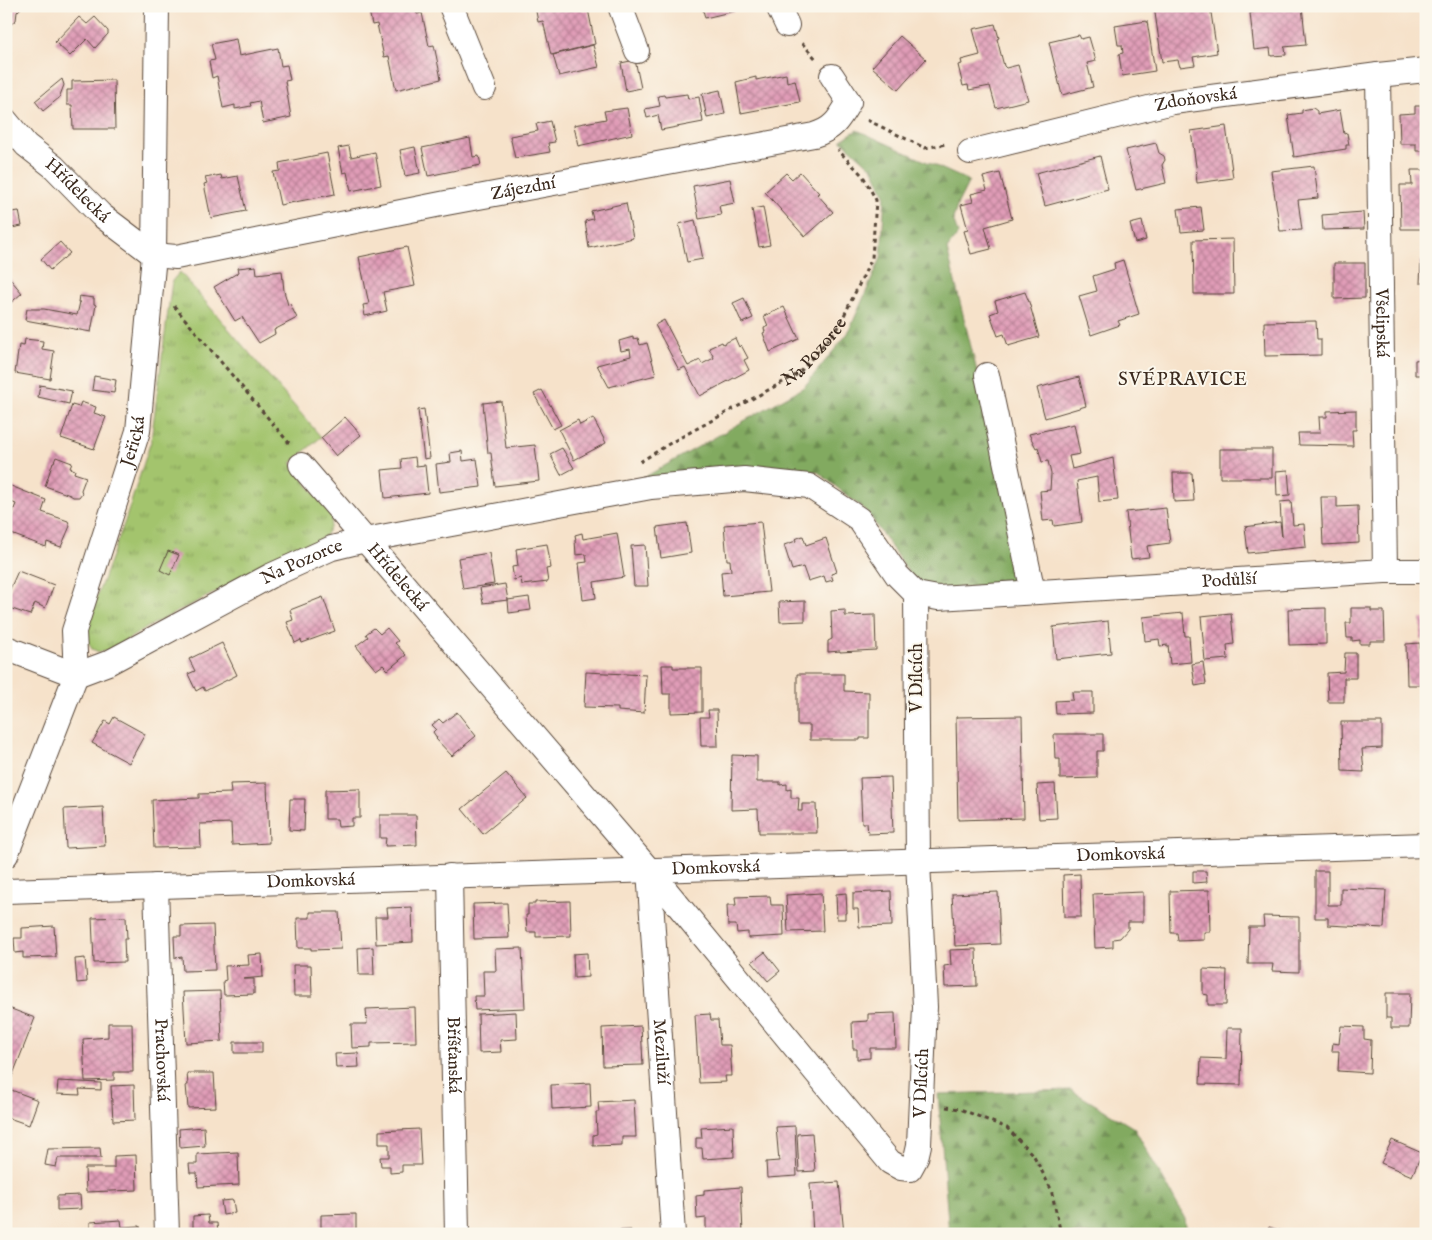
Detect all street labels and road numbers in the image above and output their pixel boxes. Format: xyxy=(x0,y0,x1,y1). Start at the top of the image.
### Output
street label: Zdoňovská xyxy=(1152,82,1238,118)
street label: Hřídelecká xyxy=(40,153,114,229)
street label: Zájezdní xyxy=(489,171,559,206)
street label: Všelipská xyxy=(1369,287,1393,358)
street label: Na Pozorce xyxy=(778,314,853,392)
street label: Jeřická xyxy=(115,415,151,472)
street label: Na Pozorce xyxy=(257,534,345,590)
street label: Hřídelecká xyxy=(362,538,433,616)
street label: Podůlší xyxy=(1201,567,1258,594)
street label: V Dílcích xyxy=(906,643,929,714)
street label: Domkovská xyxy=(1076,842,1165,868)
street label: Domkovská xyxy=(671,855,761,881)
street label: Domkovská xyxy=(266,868,356,894)
street label: Bříšťanská xyxy=(441,1016,466,1094)
street label: Prachovská xyxy=(149,1018,174,1102)
street label: Meziluží xyxy=(647,1018,675,1086)
street label: V Dílcích xyxy=(909,1047,935,1119)

